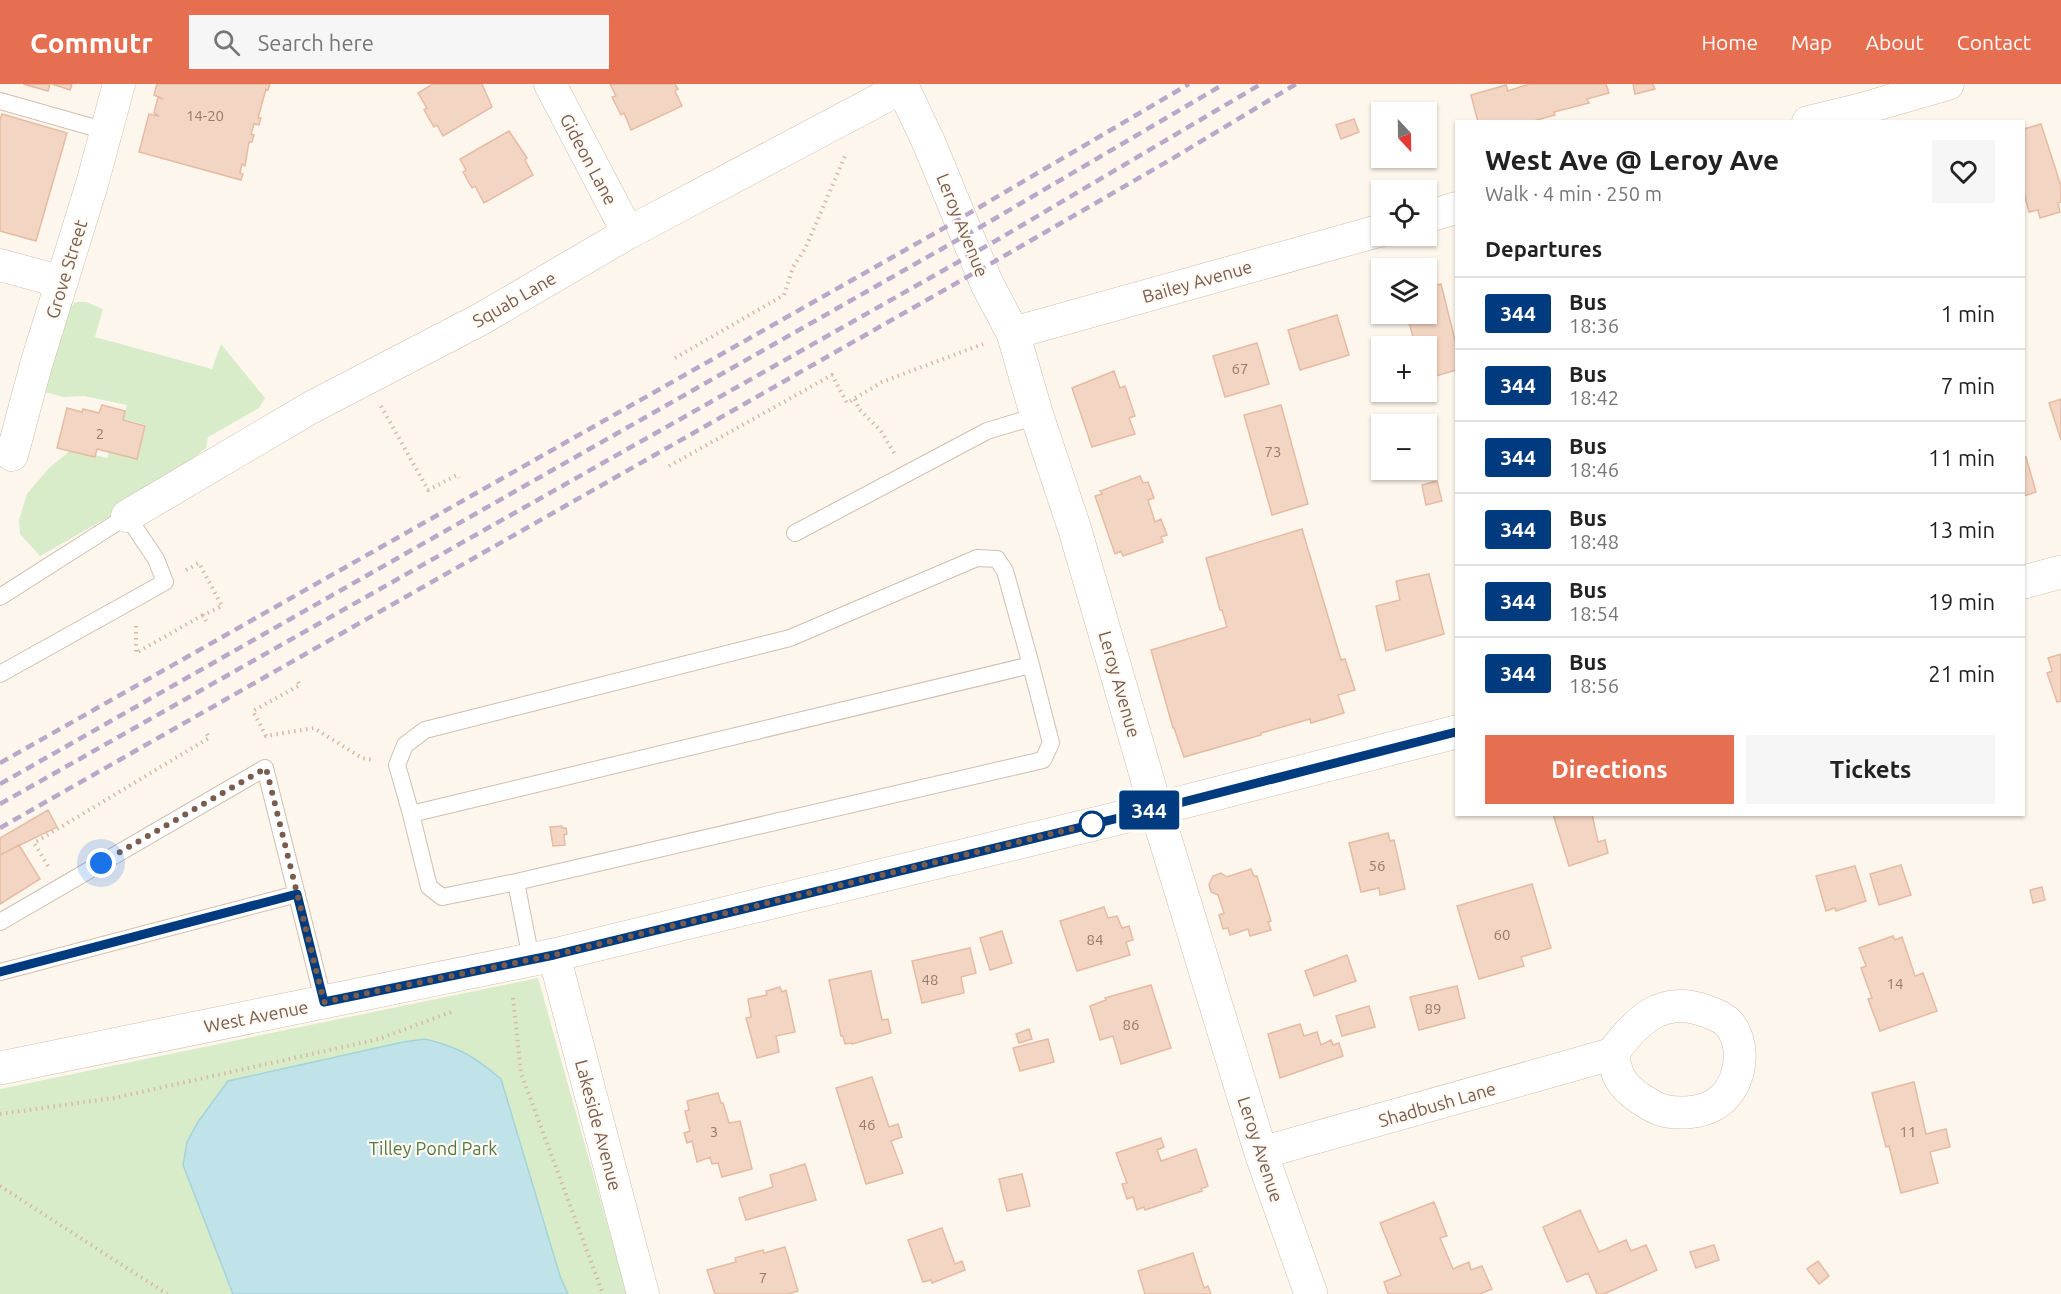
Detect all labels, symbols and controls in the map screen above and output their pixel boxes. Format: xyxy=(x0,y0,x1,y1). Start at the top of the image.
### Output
search box xyxy=(189,15,609,69)
icon: search xyxy=(210,26,243,59)
text: Commutr xyxy=(30,27,153,58)
text: Search here xyxy=(258,30,374,55)
text: Home xyxy=(1701,30,1758,54)
text: Map xyxy=(1791,30,1832,54)
text: About xyxy=(1865,30,1924,54)
text: Contact xyxy=(1957,30,2031,54)
north arrow xyxy=(1371,102,1437,168)
map controls xyxy=(1371,102,1437,480)
house number: 14-20 xyxy=(186,107,224,124)
street label: Gideon Lane xyxy=(557,110,621,208)
button: heart xyxy=(1932,140,1995,203)
text: West Ave @ Leroy Ave xyxy=(1485,144,1779,175)
street label: Leroy Avenue xyxy=(933,170,993,280)
button: locate xyxy=(1371,180,1437,246)
text: Walk · 4 min · 250 m xyxy=(1485,182,1662,205)
street label: Grove Street xyxy=(41,217,91,321)
text: Departures xyxy=(1485,236,1602,261)
street label: Bailey Avenue xyxy=(1140,256,1254,306)
button: layers xyxy=(1371,258,1437,324)
street label: Squab Lane xyxy=(469,267,559,331)
text: Bus xyxy=(1569,289,1607,314)
text: 344 xyxy=(1500,301,1536,325)
text: 1 min xyxy=(1941,301,1995,326)
text: 18:36 xyxy=(1569,314,1619,337)
button: + xyxy=(1371,336,1437,402)
house number: 67 xyxy=(1232,360,1248,377)
text: Bus xyxy=(1569,361,1607,386)
text: 344 xyxy=(1500,373,1536,397)
text: 7 min xyxy=(1941,373,1995,398)
text: 18:42 xyxy=(1569,386,1619,409)
button: − xyxy=(1371,414,1437,480)
house number: 2 xyxy=(96,425,104,442)
text: Bus xyxy=(1569,433,1607,458)
house number: 73 xyxy=(1265,443,1281,460)
text: 344 xyxy=(1500,445,1536,469)
text: 11 min xyxy=(1928,445,1995,470)
text: 18:46 xyxy=(1569,458,1619,481)
text: Bus xyxy=(1569,505,1607,530)
text: 344 xyxy=(1500,517,1536,541)
text: 13 min xyxy=(1928,517,1995,542)
text: 18:48 xyxy=(1569,530,1619,553)
text: Bus xyxy=(1569,577,1607,602)
text: 344 xyxy=(1500,589,1536,613)
text: 19 min xyxy=(1928,589,1995,614)
text: 18:54 xyxy=(1569,602,1619,625)
street label: Leroy Avenue xyxy=(1095,628,1145,740)
text: Bus xyxy=(1569,649,1607,674)
text: 344 xyxy=(1500,661,1536,685)
text: 21 min xyxy=(1928,661,1995,686)
text: 18:56 xyxy=(1569,674,1619,697)
button: Directions xyxy=(1485,735,1734,804)
button: Tickets xyxy=(1746,735,1995,804)
line badge: 344 xyxy=(1114,790,1184,830)
text: 344 xyxy=(1131,798,1167,822)
unlabelled marker xyxy=(1079,811,1105,837)
your location xyxy=(86,848,116,878)
house number: 56 xyxy=(1369,857,1385,874)
house number: 60 xyxy=(1494,926,1510,943)
house number: 84 xyxy=(1087,931,1103,948)
house number: 48 xyxy=(922,971,938,988)
house number: 14 xyxy=(1887,975,1903,992)
street label: West Avenue xyxy=(202,996,310,1036)
house number: 89 xyxy=(1425,1000,1441,1017)
house number: 86 xyxy=(1123,1016,1139,1033)
street label: Lakeside Avenue xyxy=(572,1057,626,1193)
street label: Shadbush Lane xyxy=(1376,1078,1498,1130)
street label: Leroy Avenue xyxy=(1235,1094,1287,1204)
house number: 46 xyxy=(859,1116,875,1133)
house number: 3 xyxy=(710,1123,718,1140)
house number: 11 xyxy=(1900,1123,1916,1140)
park label: Tilley Pond Park xyxy=(369,1138,497,1158)
house number: 7 xyxy=(759,1269,767,1286)

